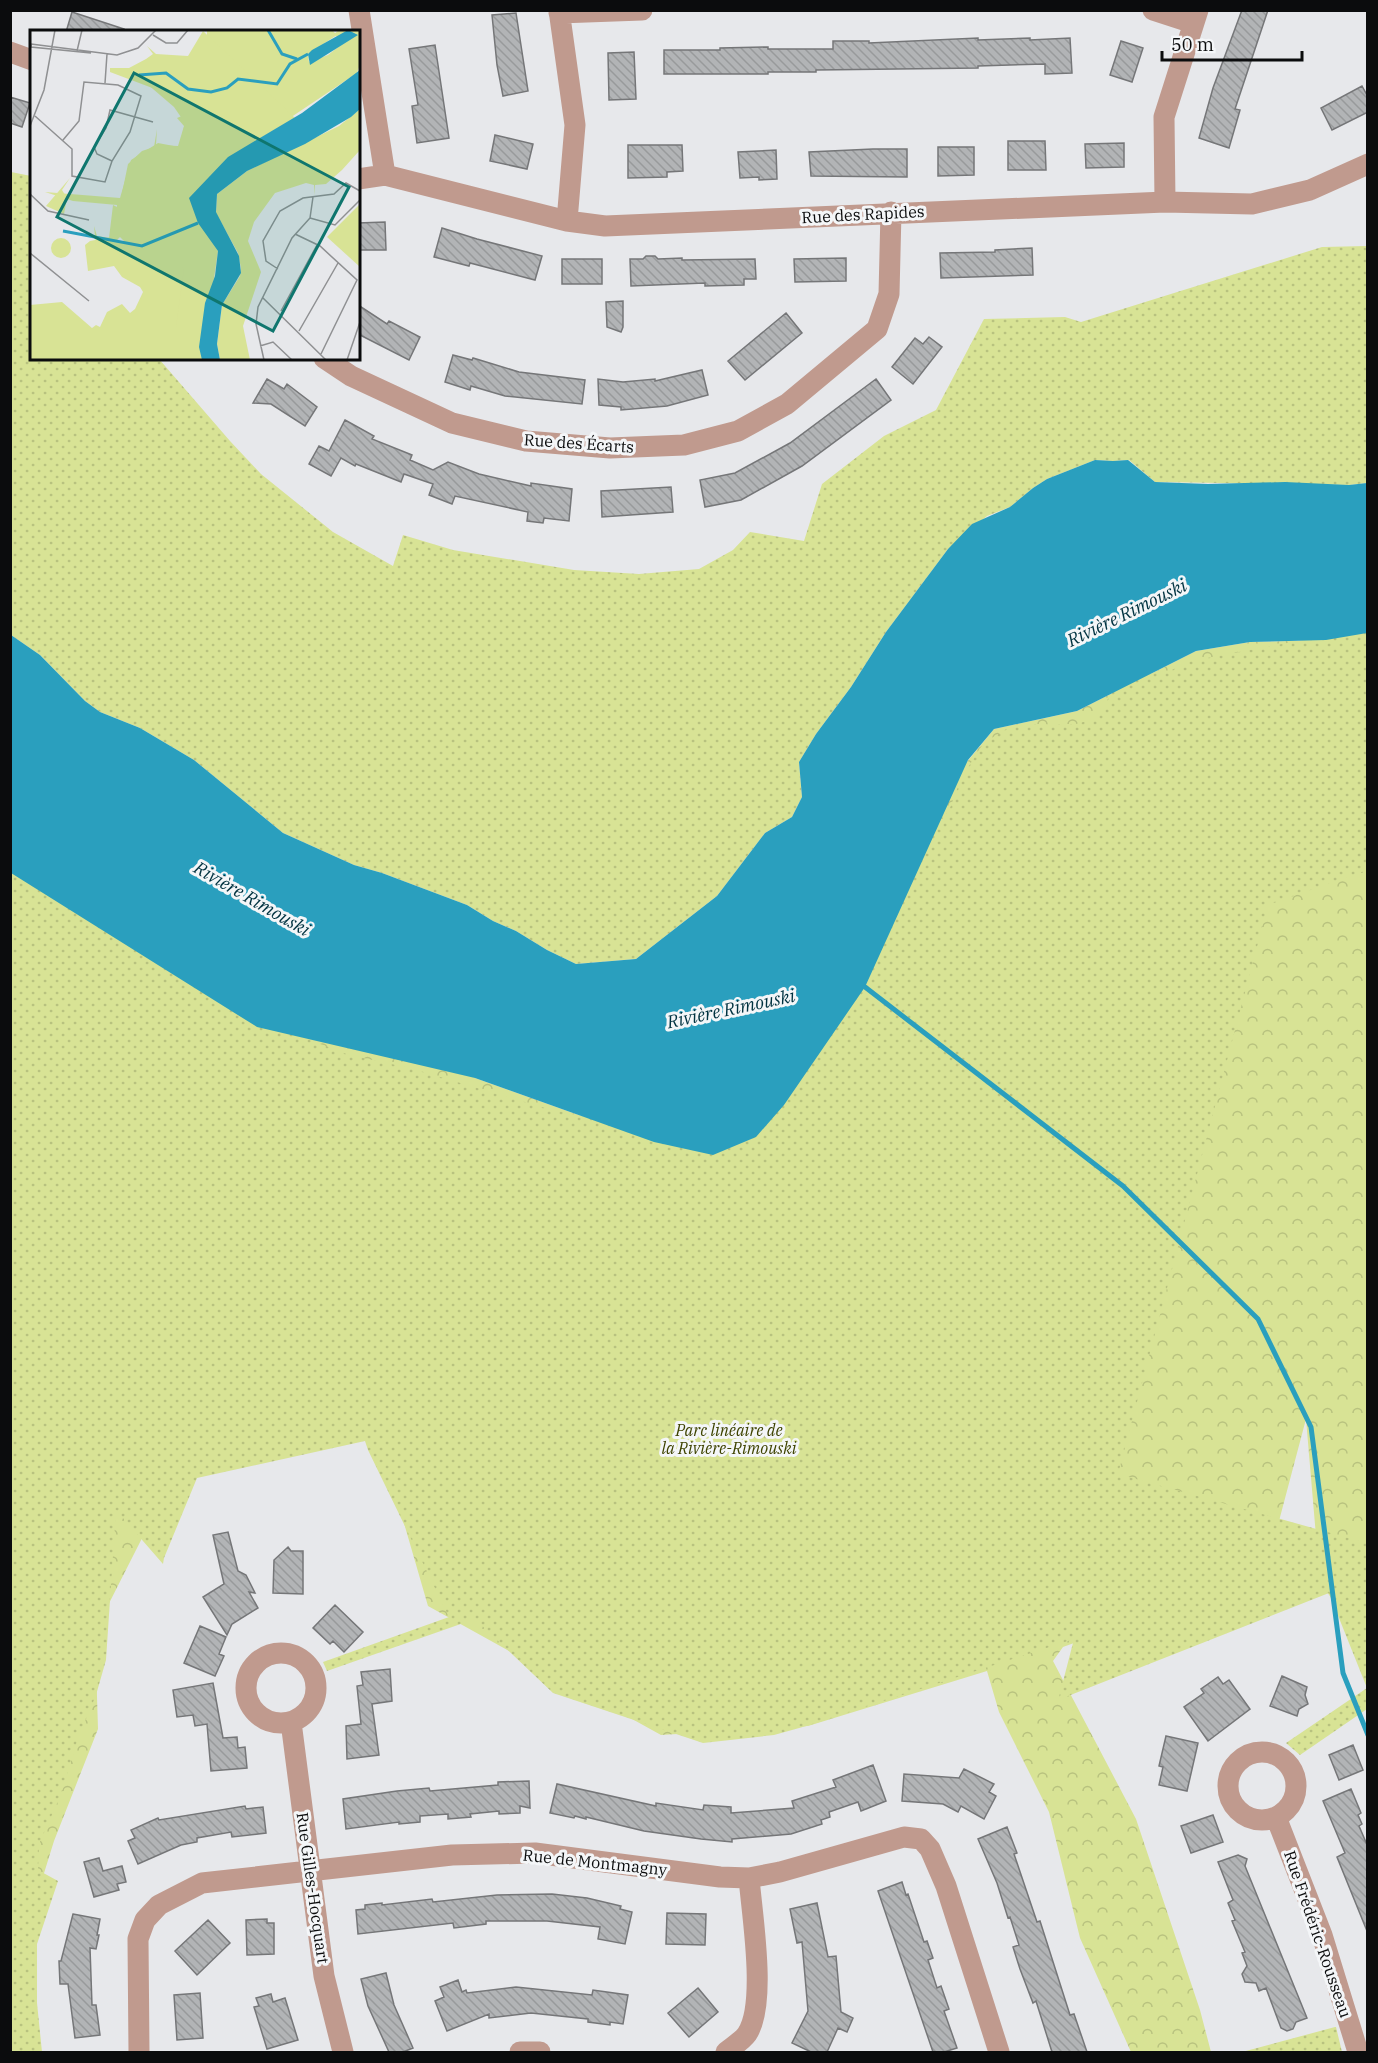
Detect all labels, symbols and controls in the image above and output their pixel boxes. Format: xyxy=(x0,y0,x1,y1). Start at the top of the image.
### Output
scale bar xyxy=(1162,24,1302,62)
inset map xyxy=(30,30,360,360)
text: 50 m xyxy=(1171,33,1214,56)
street label: Rue des Rapides xyxy=(801,201,925,227)
street label: Rue des Écarts xyxy=(523,428,635,457)
water label: Rivière Rimouski xyxy=(1062,573,1191,652)
water label: Rivière Rimouski xyxy=(189,856,315,941)
water label: Rivière Rimouski xyxy=(664,984,798,1034)
park label: Parc linéaire de la Rivière-Rimouski xyxy=(662,1420,797,1458)
street label: Rue Gilles-Hocquart xyxy=(292,1811,334,1965)
street label: Rue de Montmagny xyxy=(522,1844,669,1880)
street label: Rue Frédéric-Rousseau xyxy=(1280,1848,1356,2020)

